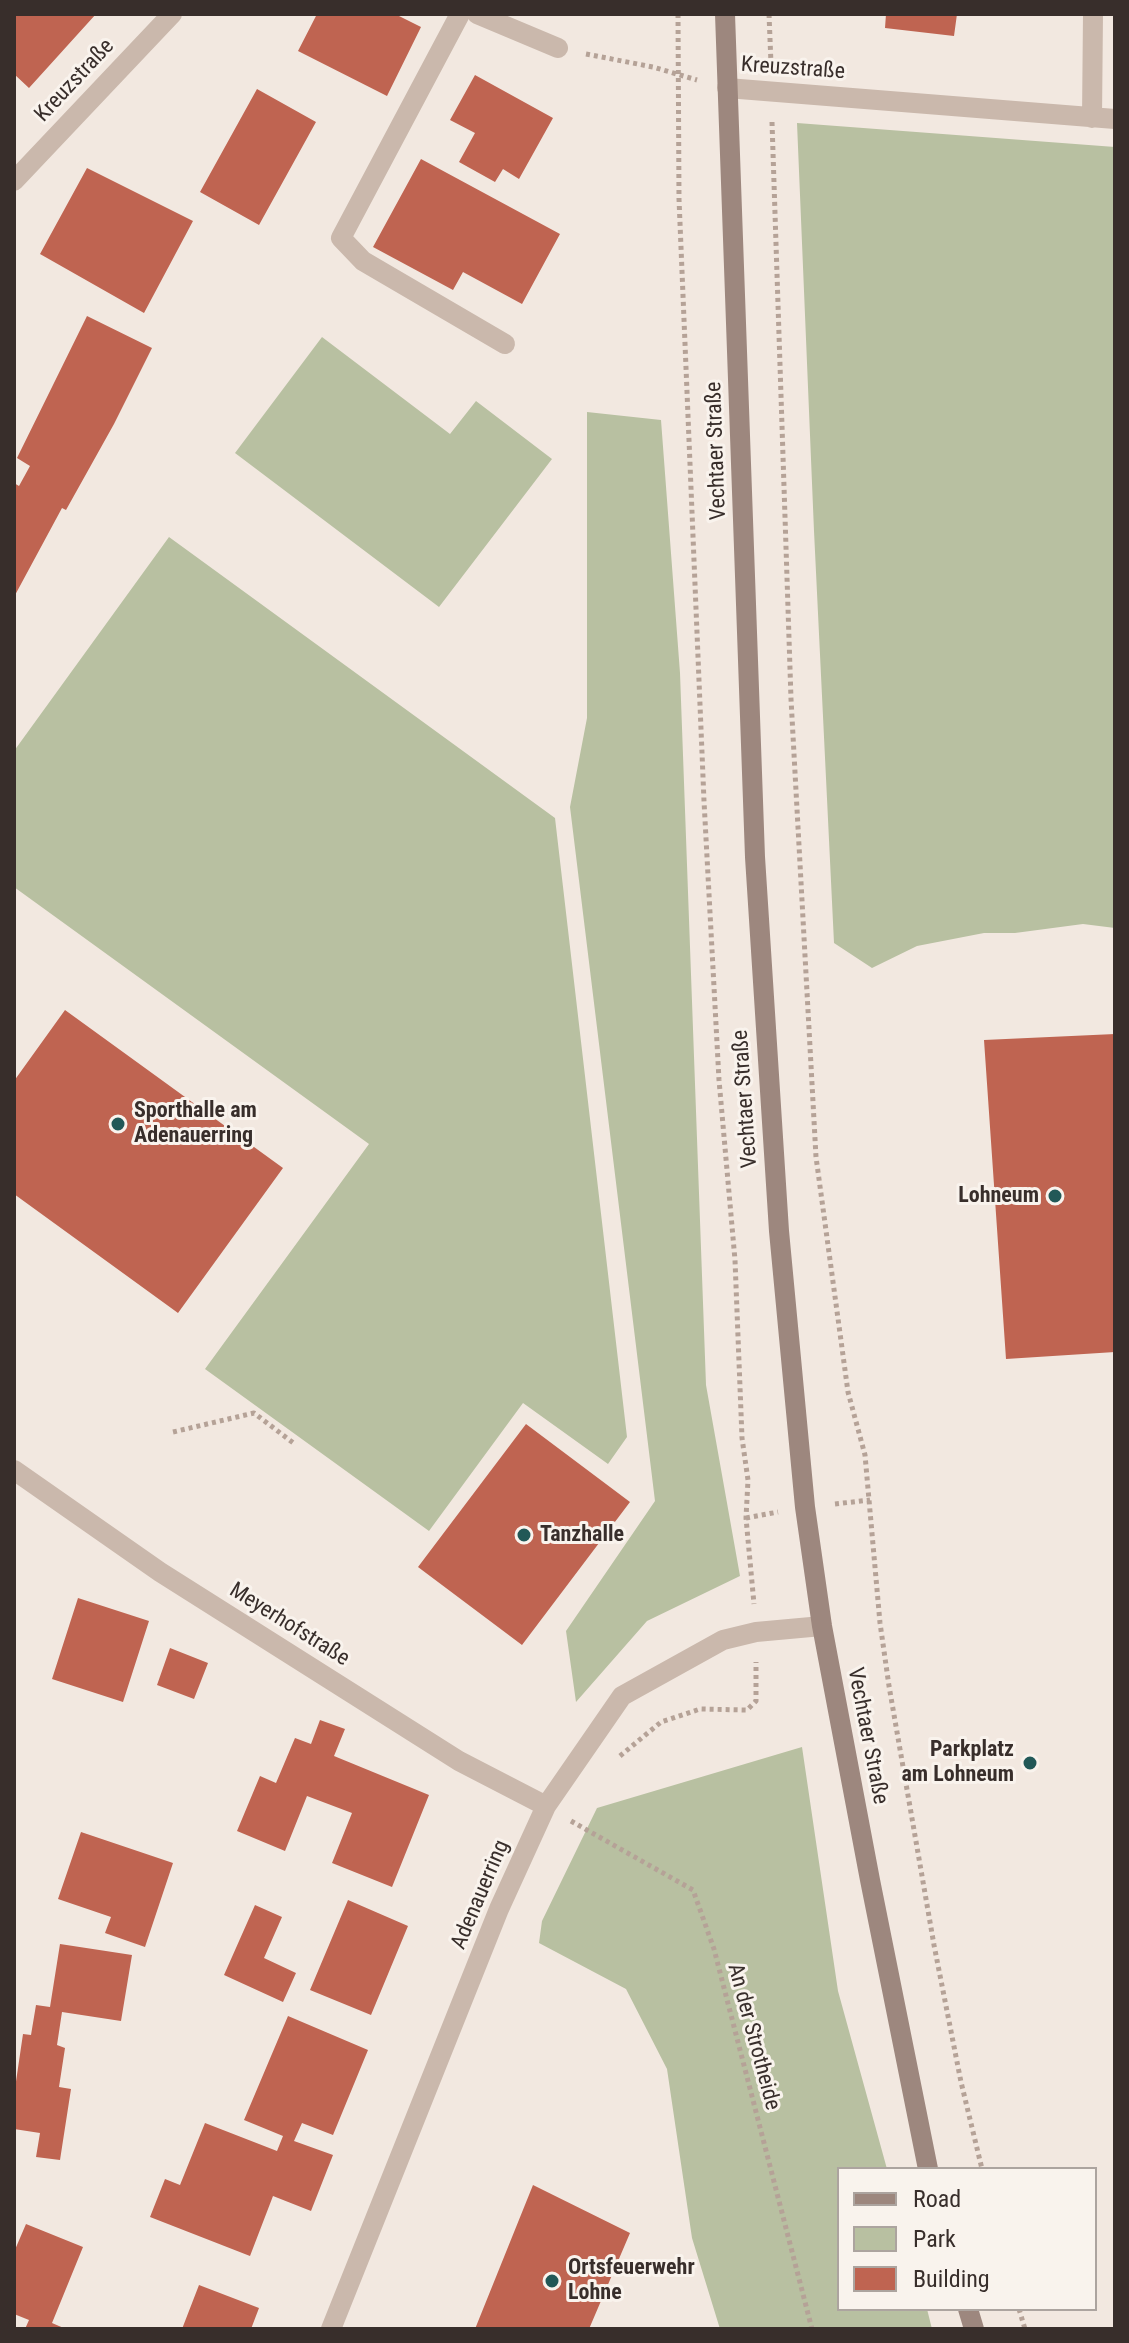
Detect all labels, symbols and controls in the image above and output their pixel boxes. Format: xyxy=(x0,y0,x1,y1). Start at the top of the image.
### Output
street label: Kreuzstraße xyxy=(30,34,120,128)
street label: Kreuzstraße xyxy=(740,52,846,86)
street label: Vechtaer Straße xyxy=(701,381,733,521)
street label: Vechtaer Straße xyxy=(728,1029,764,1169)
place label: Sporthalle am Adenauerring xyxy=(134,1098,257,1150)
marker: Sporthalle am Adenauerring xyxy=(109,1115,127,1133)
place label: Lohneum xyxy=(958,1183,1039,1209)
marker: Lohneum xyxy=(1046,1187,1064,1205)
place label: Tanzhalle xyxy=(540,1522,624,1548)
marker: Tanzhalle xyxy=(515,1526,533,1544)
street label: Meyerhofstraße xyxy=(224,1578,354,1672)
street label: Vechtaer Straße xyxy=(841,1665,893,1807)
place label: Parkplatz am Lohneum xyxy=(901,1737,1014,1788)
marker: Parkplatz am Lohneum xyxy=(1021,1754,1039,1772)
street label: Adenauerring xyxy=(446,1836,516,1954)
street label: An der Strotheide xyxy=(721,1961,785,2113)
legend xyxy=(837,2167,1097,2311)
text: Road xyxy=(913,2185,961,2213)
text: Park xyxy=(913,2225,956,2253)
place label: Ortsfeuerwehr Lohne xyxy=(568,2255,695,2306)
text: Building xyxy=(913,2265,990,2293)
marker: Ortsfeuerwehr Lohne xyxy=(543,2272,561,2290)

